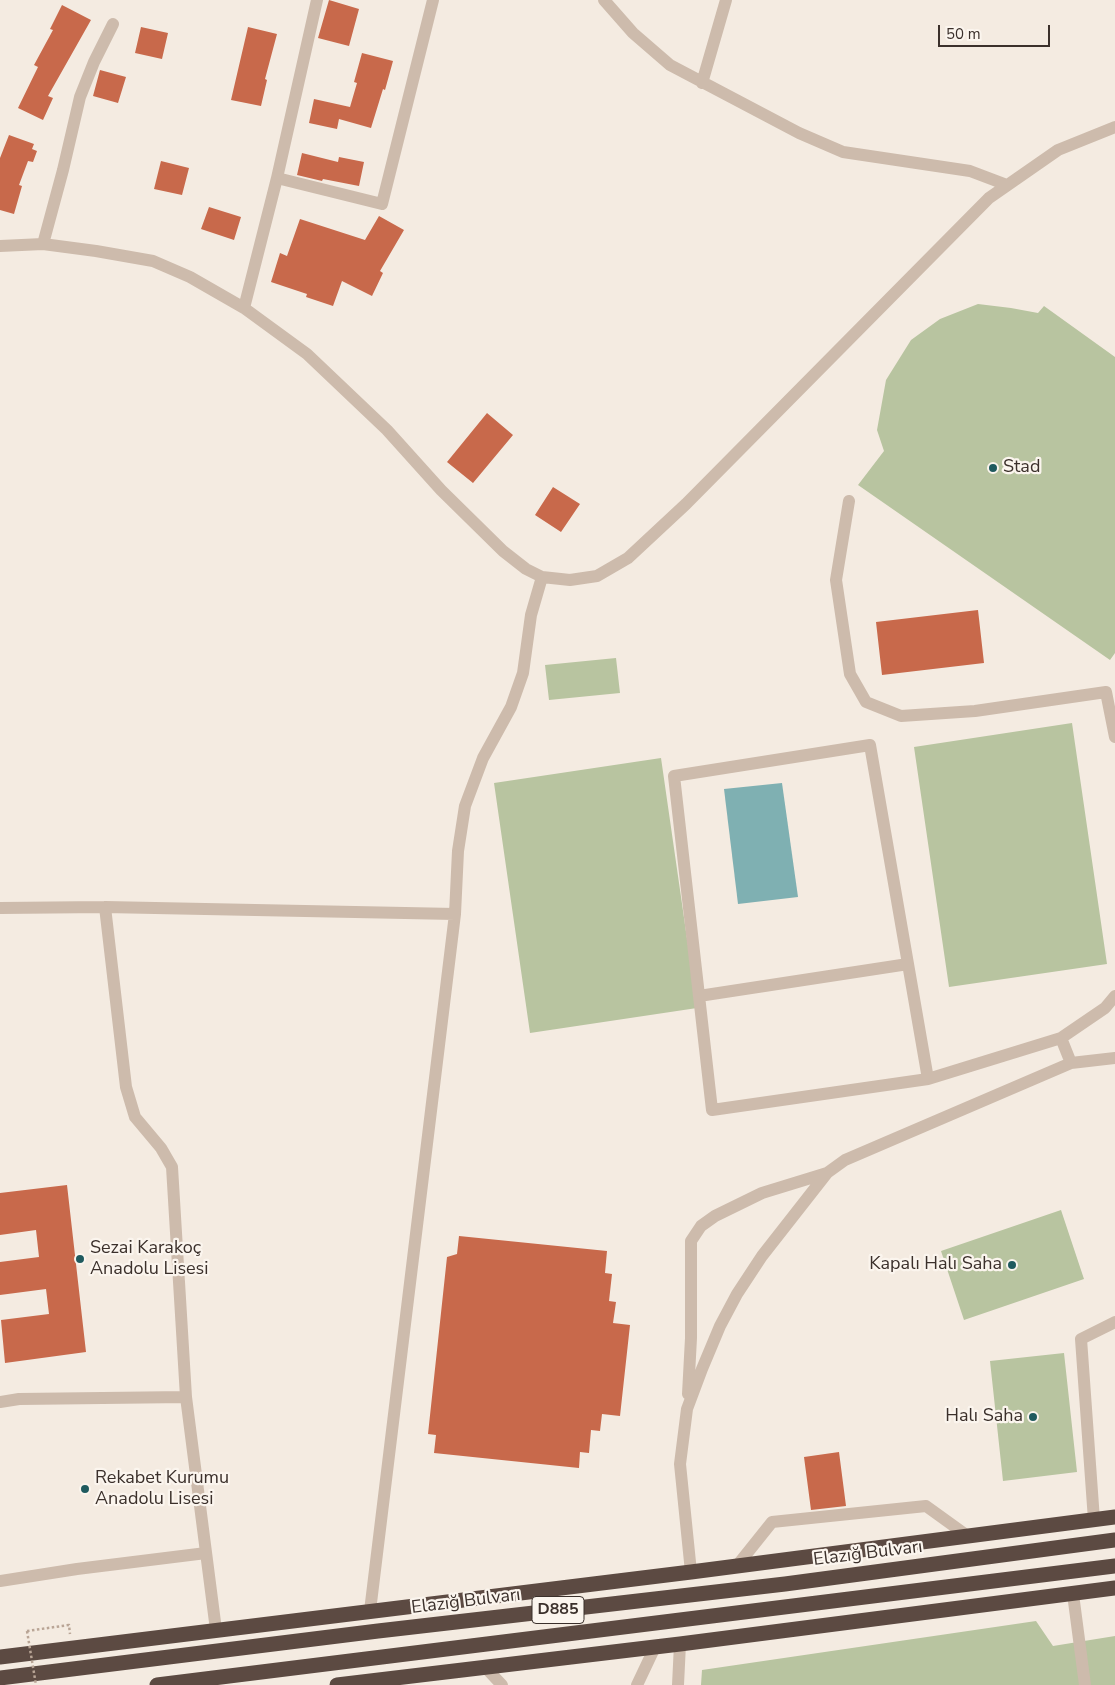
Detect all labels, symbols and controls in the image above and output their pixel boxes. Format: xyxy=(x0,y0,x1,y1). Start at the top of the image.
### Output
scale bar xyxy=(940,15,1052,47)
text: 50 m xyxy=(946,24,981,44)
place label: Stad xyxy=(1003,457,1040,479)
marker: Stad xyxy=(987,462,999,474)
place label: Sezai Karakoç Anadolu Lisesi xyxy=(90,1238,208,1280)
marker: Sezai Karakoç Anadolu Lisesi xyxy=(74,1253,86,1265)
place label: Kapalı Halı Saha xyxy=(869,1254,1002,1276)
marker: Kapalı Halı Saha xyxy=(1006,1259,1018,1271)
place label: Halı Saha xyxy=(945,1406,1023,1428)
marker: Halı Saha xyxy=(1027,1411,1039,1423)
place label: Rekabet Kurumu Anadolu Lisesi xyxy=(95,1468,229,1510)
marker: Rekabet Kurumu Anadolu Lisesi xyxy=(79,1483,91,1495)
street label: Elazığ Bulvarı xyxy=(812,1537,924,1571)
street label: Elazığ Bulvarı xyxy=(410,1585,522,1619)
road number: D885 xyxy=(532,1596,584,1624)

